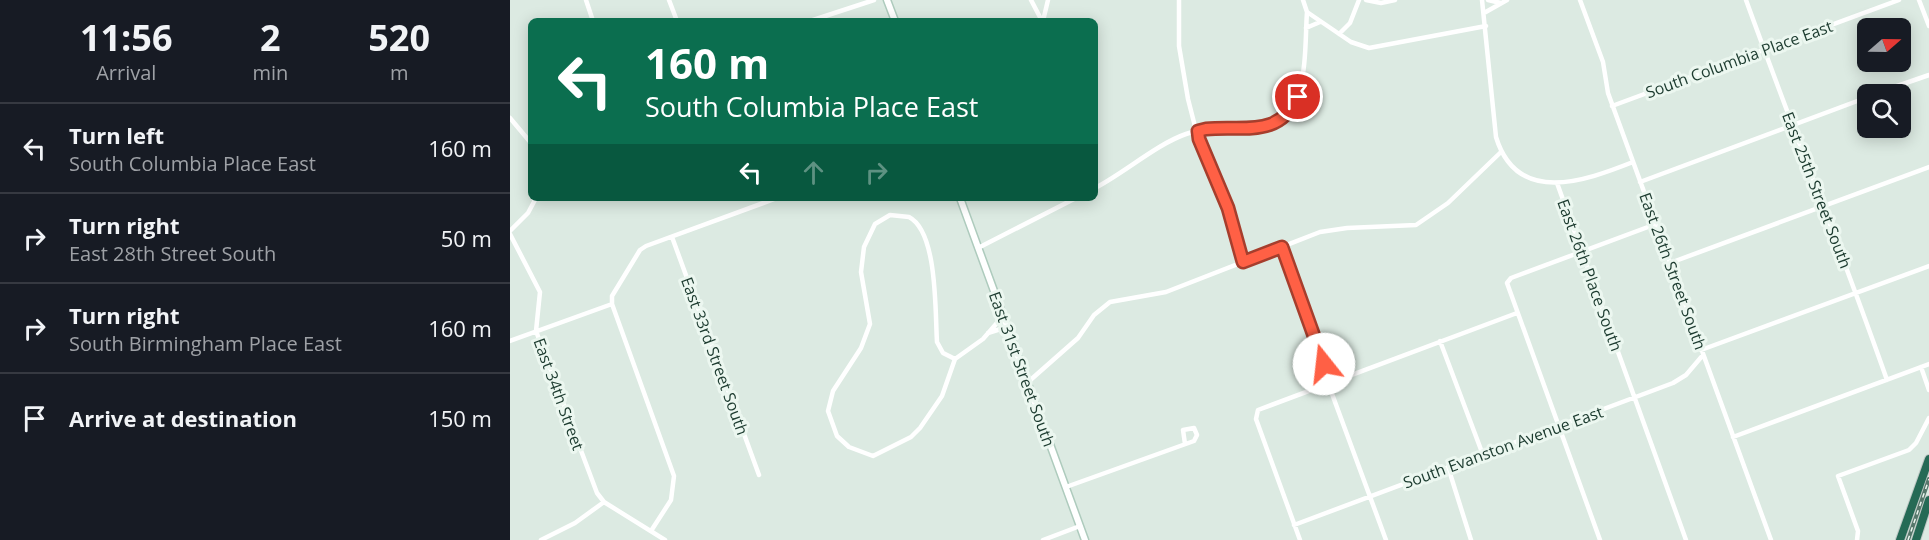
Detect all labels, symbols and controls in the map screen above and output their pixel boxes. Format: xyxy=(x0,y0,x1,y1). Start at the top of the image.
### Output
text: 11:56 xyxy=(80,13,173,62)
text: 2 xyxy=(260,13,281,62)
text: 520 xyxy=(368,13,430,62)
street label: South Columbia Place East xyxy=(1642,15,1836,103)
north arrow xyxy=(1857,18,1911,72)
map controls xyxy=(1857,18,1911,138)
text: 160 m xyxy=(645,34,769,91)
icon: left xyxy=(546,42,624,120)
text: Arrival xyxy=(96,59,156,86)
text: min xyxy=(252,59,288,86)
text: m xyxy=(390,59,408,86)
pin xyxy=(1272,71,1323,122)
icon: arrive xyxy=(1281,80,1314,113)
button: search xyxy=(1857,84,1911,138)
text: South Columbia Place East xyxy=(645,88,978,125)
street label: East 25th Street South xyxy=(1777,109,1857,271)
text: Turn left xyxy=(69,120,164,150)
icon: left xyxy=(18,132,51,165)
text: 160 m xyxy=(428,133,492,163)
text: South Columbia Place East xyxy=(69,150,316,177)
icon: left xyxy=(734,156,767,189)
icon: ahead xyxy=(797,156,830,189)
icon: right xyxy=(860,156,893,189)
street label: East 26th Street South xyxy=(1634,189,1712,353)
street label: East 26th Place South xyxy=(1552,196,1628,354)
text: Turn right xyxy=(69,210,180,240)
icon: right xyxy=(18,222,51,255)
text: 50 m xyxy=(441,223,492,253)
text: East 28th Street South xyxy=(69,240,276,267)
street label: East 33rd Street South xyxy=(676,274,754,438)
street label: East 31st Street South xyxy=(984,288,1060,450)
text: Turn right xyxy=(69,300,180,330)
icon: right xyxy=(18,312,51,345)
text: 160 m xyxy=(428,313,492,343)
text: South Birmingham Place East xyxy=(69,330,342,357)
position arrow xyxy=(1292,332,1356,396)
street label: East 34th Street xyxy=(528,335,590,453)
street label: South Evanston Avenue East xyxy=(1400,400,1606,493)
icon: arrive xyxy=(18,402,51,435)
text: Arrive at destination xyxy=(69,403,297,433)
text: 150 m xyxy=(428,403,492,433)

